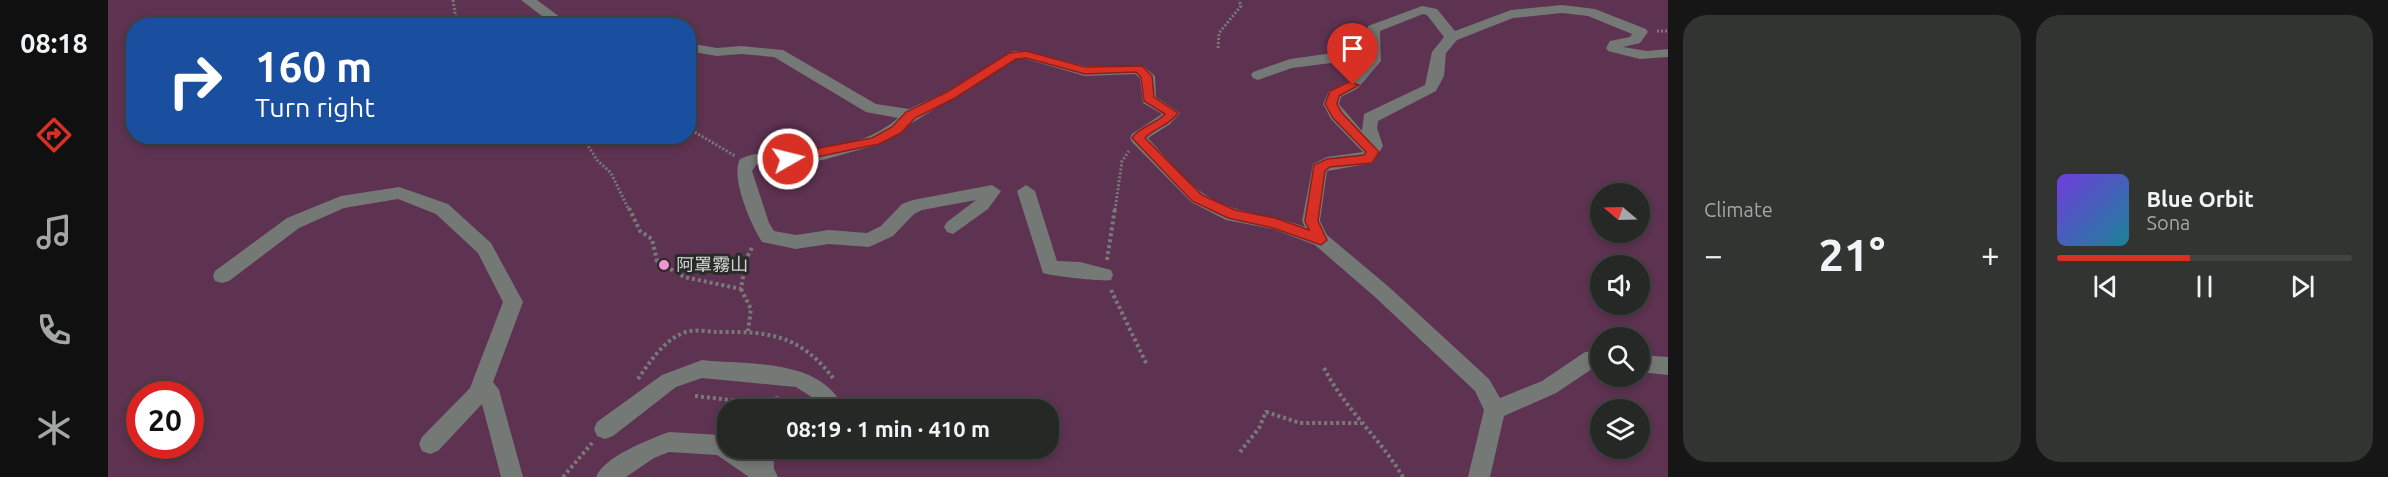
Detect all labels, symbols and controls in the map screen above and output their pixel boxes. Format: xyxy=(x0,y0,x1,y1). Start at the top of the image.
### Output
pin xyxy=(1327,23,1378,85)
text: 08:18 xyxy=(20,28,88,58)
icon: arrive xyxy=(1336,32,1369,65)
icon: right xyxy=(156,42,234,120)
text: 160 m xyxy=(255,43,372,90)
text: Turn right xyxy=(255,92,375,122)
icon: directions xyxy=(33,114,75,156)
position arrow xyxy=(756,127,820,191)
north arrow xyxy=(1590,183,1650,243)
map controls xyxy=(1590,183,1650,459)
text: Blue Orbit xyxy=(2147,186,2254,211)
text: Climate xyxy=(1704,198,1773,221)
icon: music xyxy=(33,211,75,253)
text: Sona xyxy=(2147,211,2190,234)
text: 21° xyxy=(1818,229,1885,280)
text: − xyxy=(1704,236,1723,273)
text: + xyxy=(1981,236,2000,273)
place label: 阿罩霧山 xyxy=(676,254,748,274)
button: sound xyxy=(1590,255,1650,315)
marker: 阿罩霧山 xyxy=(657,258,671,272)
icon: previous xyxy=(2089,270,2122,303)
icon: pause xyxy=(2188,270,2221,303)
icon: next xyxy=(2286,270,2319,303)
icon: phone xyxy=(33,309,75,351)
button: search xyxy=(1590,327,1650,387)
speed limit sign: 20 xyxy=(126,381,204,459)
button: layers xyxy=(1590,399,1650,459)
icon: climate xyxy=(33,407,75,449)
text: 08:19 · 1 min · 410 m xyxy=(786,416,990,441)

